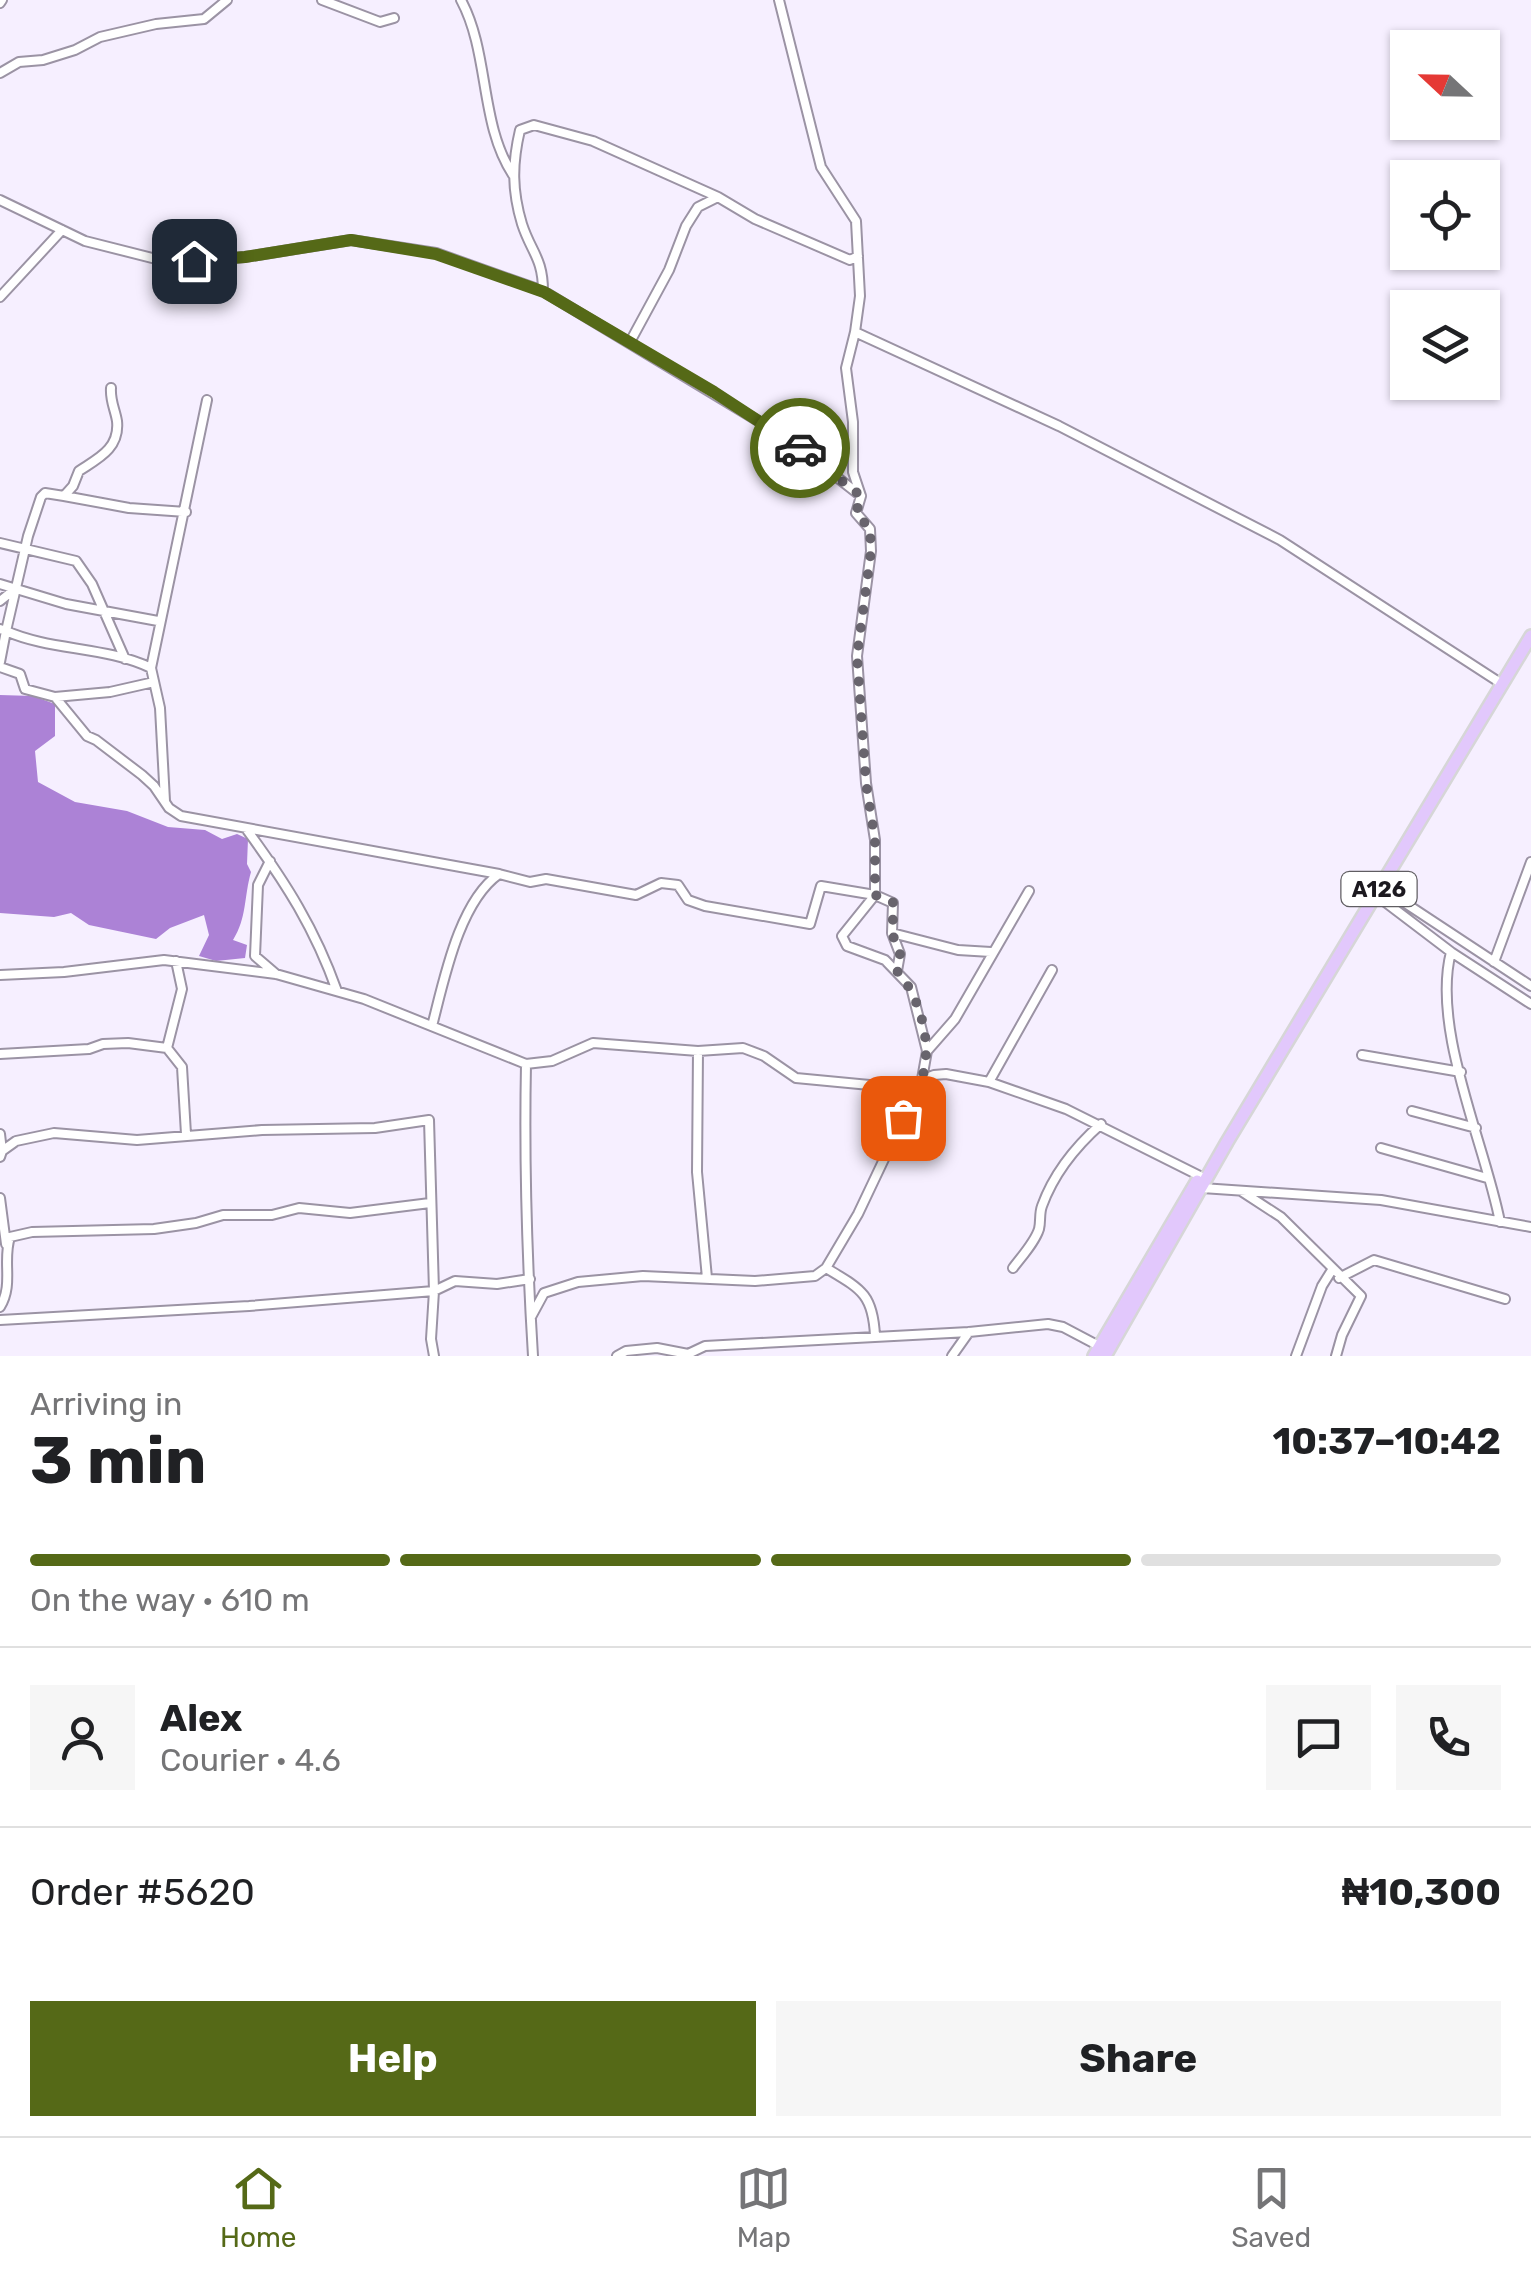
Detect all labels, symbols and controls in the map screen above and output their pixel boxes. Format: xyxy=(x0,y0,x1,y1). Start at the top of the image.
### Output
north arrow xyxy=(1390,30,1500,140)
map controls xyxy=(1390,30,1500,400)
button: locate xyxy=(1390,160,1500,270)
pin xyxy=(152,219,237,304)
icon: home xyxy=(167,234,222,289)
button: layers xyxy=(1390,290,1500,400)
courier xyxy=(750,398,850,498)
icon: car xyxy=(773,421,828,476)
road number: A126 xyxy=(1342,872,1416,906)
pin xyxy=(861,1076,946,1161)
icon: bag xyxy=(876,1091,931,1146)
text: Arriving in xyxy=(30,1385,182,1423)
text: 10:37–10:42 xyxy=(1272,1418,1501,1464)
text: 3 min xyxy=(30,1422,207,1499)
text: On the way · 610 m xyxy=(30,1581,310,1619)
button: person xyxy=(30,1685,135,1790)
button: chat xyxy=(1266,1685,1371,1790)
button: phone xyxy=(1396,1685,1501,1790)
text: Alex xyxy=(160,1695,242,1741)
text: Courier · 4.6 xyxy=(160,1741,341,1779)
text: Order #5620 xyxy=(30,1869,255,1915)
text: ₦10,300 xyxy=(1342,1869,1501,1915)
button: Help xyxy=(30,2001,756,2116)
button: Share xyxy=(776,2001,1501,2116)
tab: Home xyxy=(220,2161,297,2254)
tab: Map xyxy=(736,2161,791,2254)
tab: Saved xyxy=(1231,2161,1311,2254)

